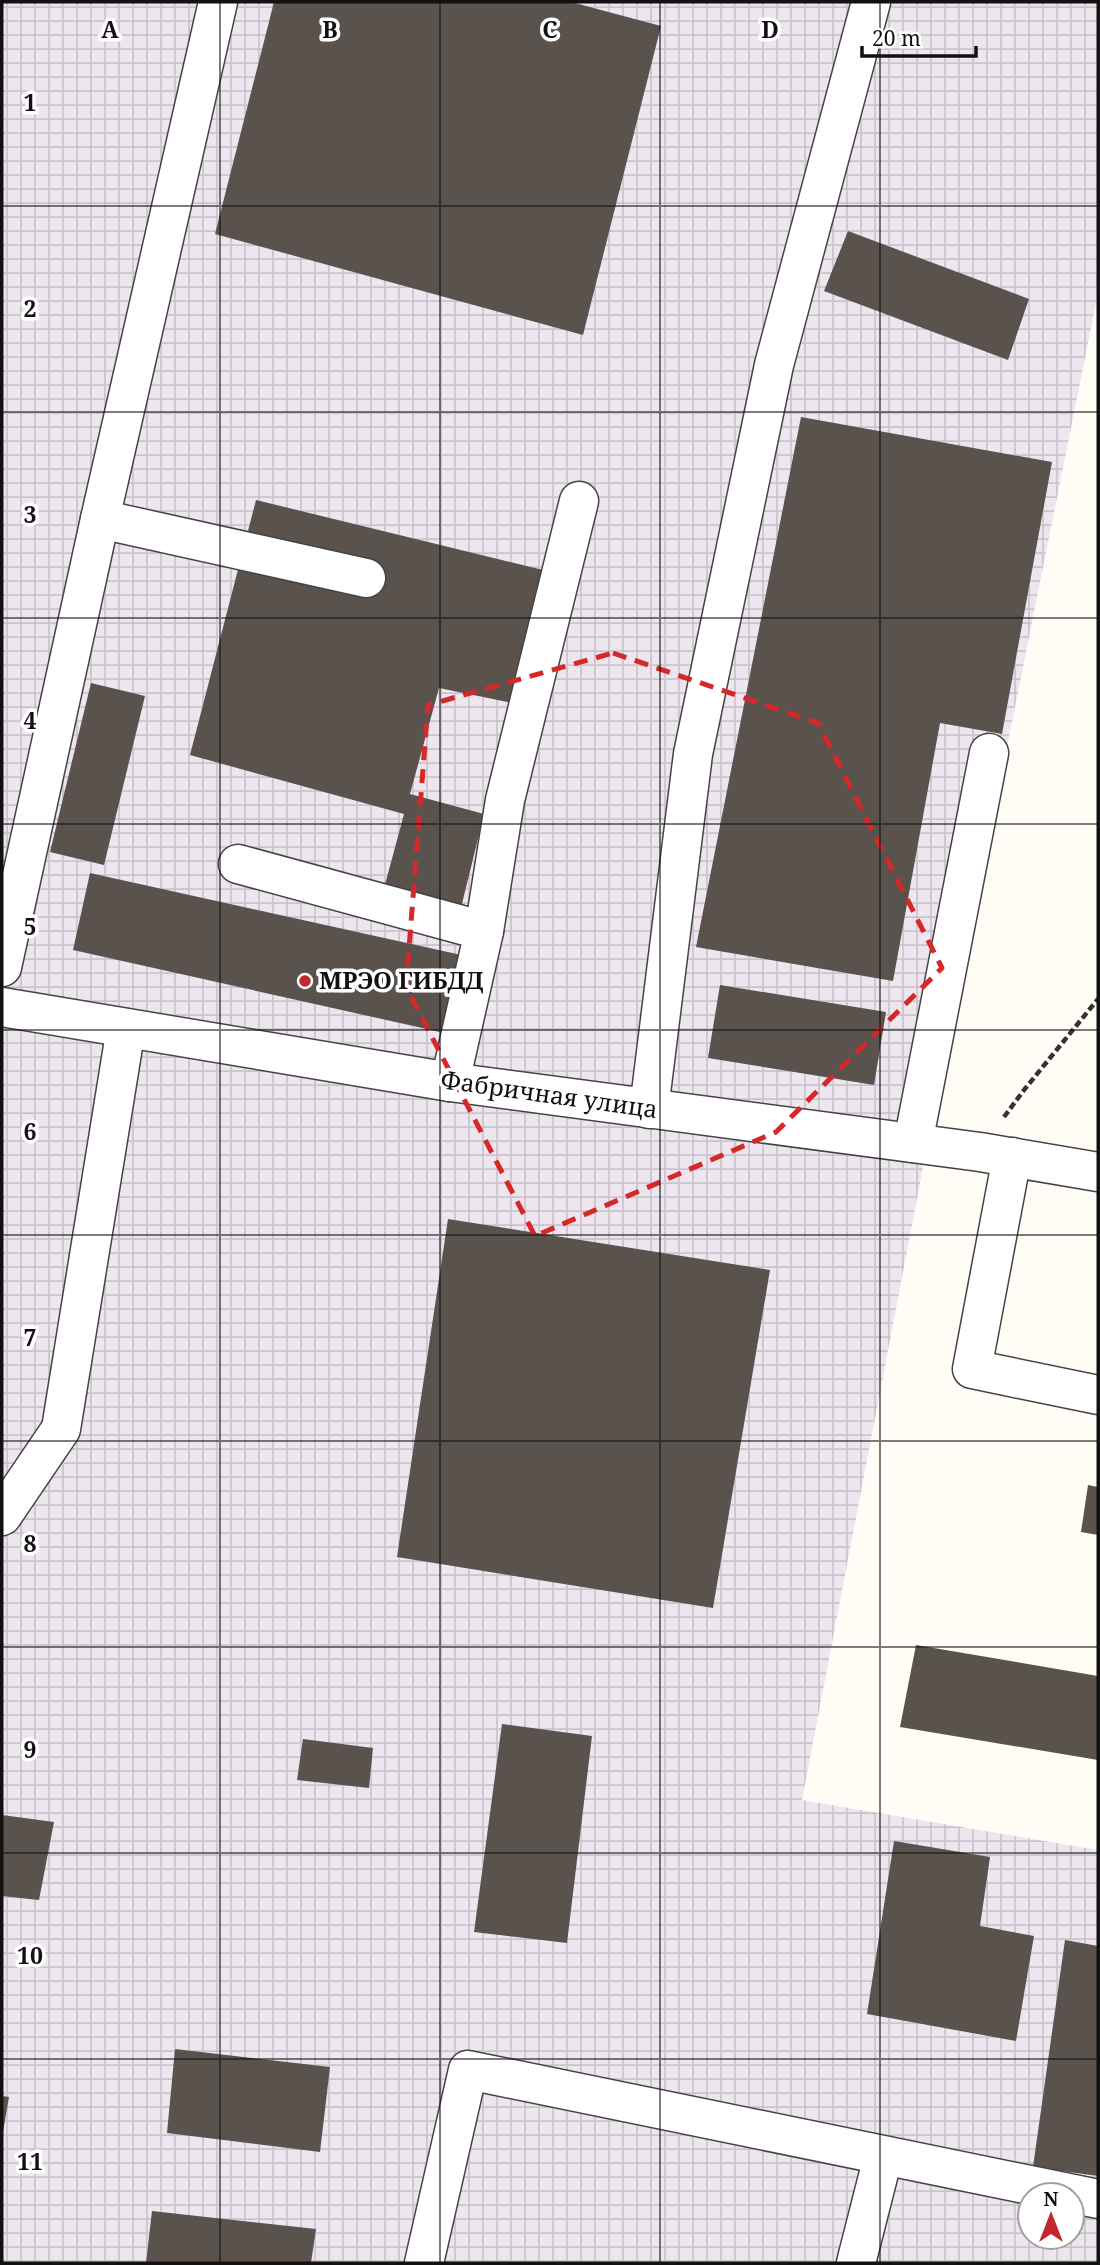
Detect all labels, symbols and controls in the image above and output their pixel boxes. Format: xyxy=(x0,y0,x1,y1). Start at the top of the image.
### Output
text: A xyxy=(101,13,119,45)
text: B xyxy=(322,13,338,45)
text: C xyxy=(542,13,558,45)
text: D xyxy=(761,13,779,45)
scale bar xyxy=(862,14,976,58)
text: 20 m xyxy=(872,24,921,52)
text: 1 xyxy=(24,86,37,118)
text: 2 xyxy=(24,292,37,324)
text: 3 xyxy=(24,498,37,530)
text: 4 xyxy=(24,704,37,736)
text: 5 xyxy=(24,910,37,942)
place label: МРЭО ГИБДД xyxy=(319,963,484,996)
marker: МРЭО ГИБДД xyxy=(297,973,313,989)
street label: Фабричная улица xyxy=(439,1062,660,1125)
text: 6 xyxy=(24,1115,37,1147)
text: 7 xyxy=(24,1321,37,1353)
text: 8 xyxy=(24,1527,37,1559)
text: 9 xyxy=(24,1733,37,1765)
text: 10 xyxy=(17,1939,43,1971)
text: 11 xyxy=(17,2145,43,2177)
north arrow xyxy=(1016,2181,1086,2251)
text: N xyxy=(1044,2186,1059,2212)

